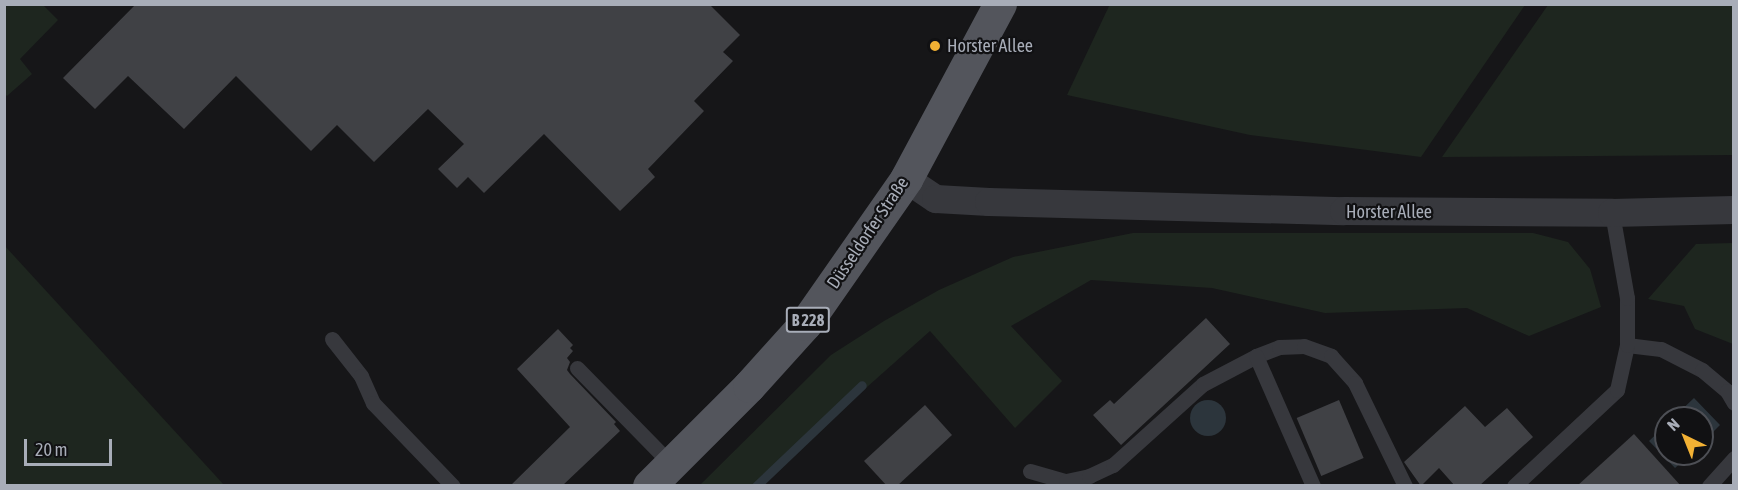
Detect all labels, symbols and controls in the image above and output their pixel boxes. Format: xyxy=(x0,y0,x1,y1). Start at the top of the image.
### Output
place label: Horster Allee xyxy=(947,35,1033,57)
marker: Horster Allee xyxy=(928,39,942,53)
street label: Düsseldorfer Straße xyxy=(823,173,913,293)
street label: Horster Allee xyxy=(1346,201,1432,223)
road number: B 228 xyxy=(786,307,830,333)
north arrow xyxy=(1654,406,1714,466)
text: N xyxy=(1663,414,1683,434)
scale bar xyxy=(27,427,116,465)
text: 20 m xyxy=(35,439,67,460)

